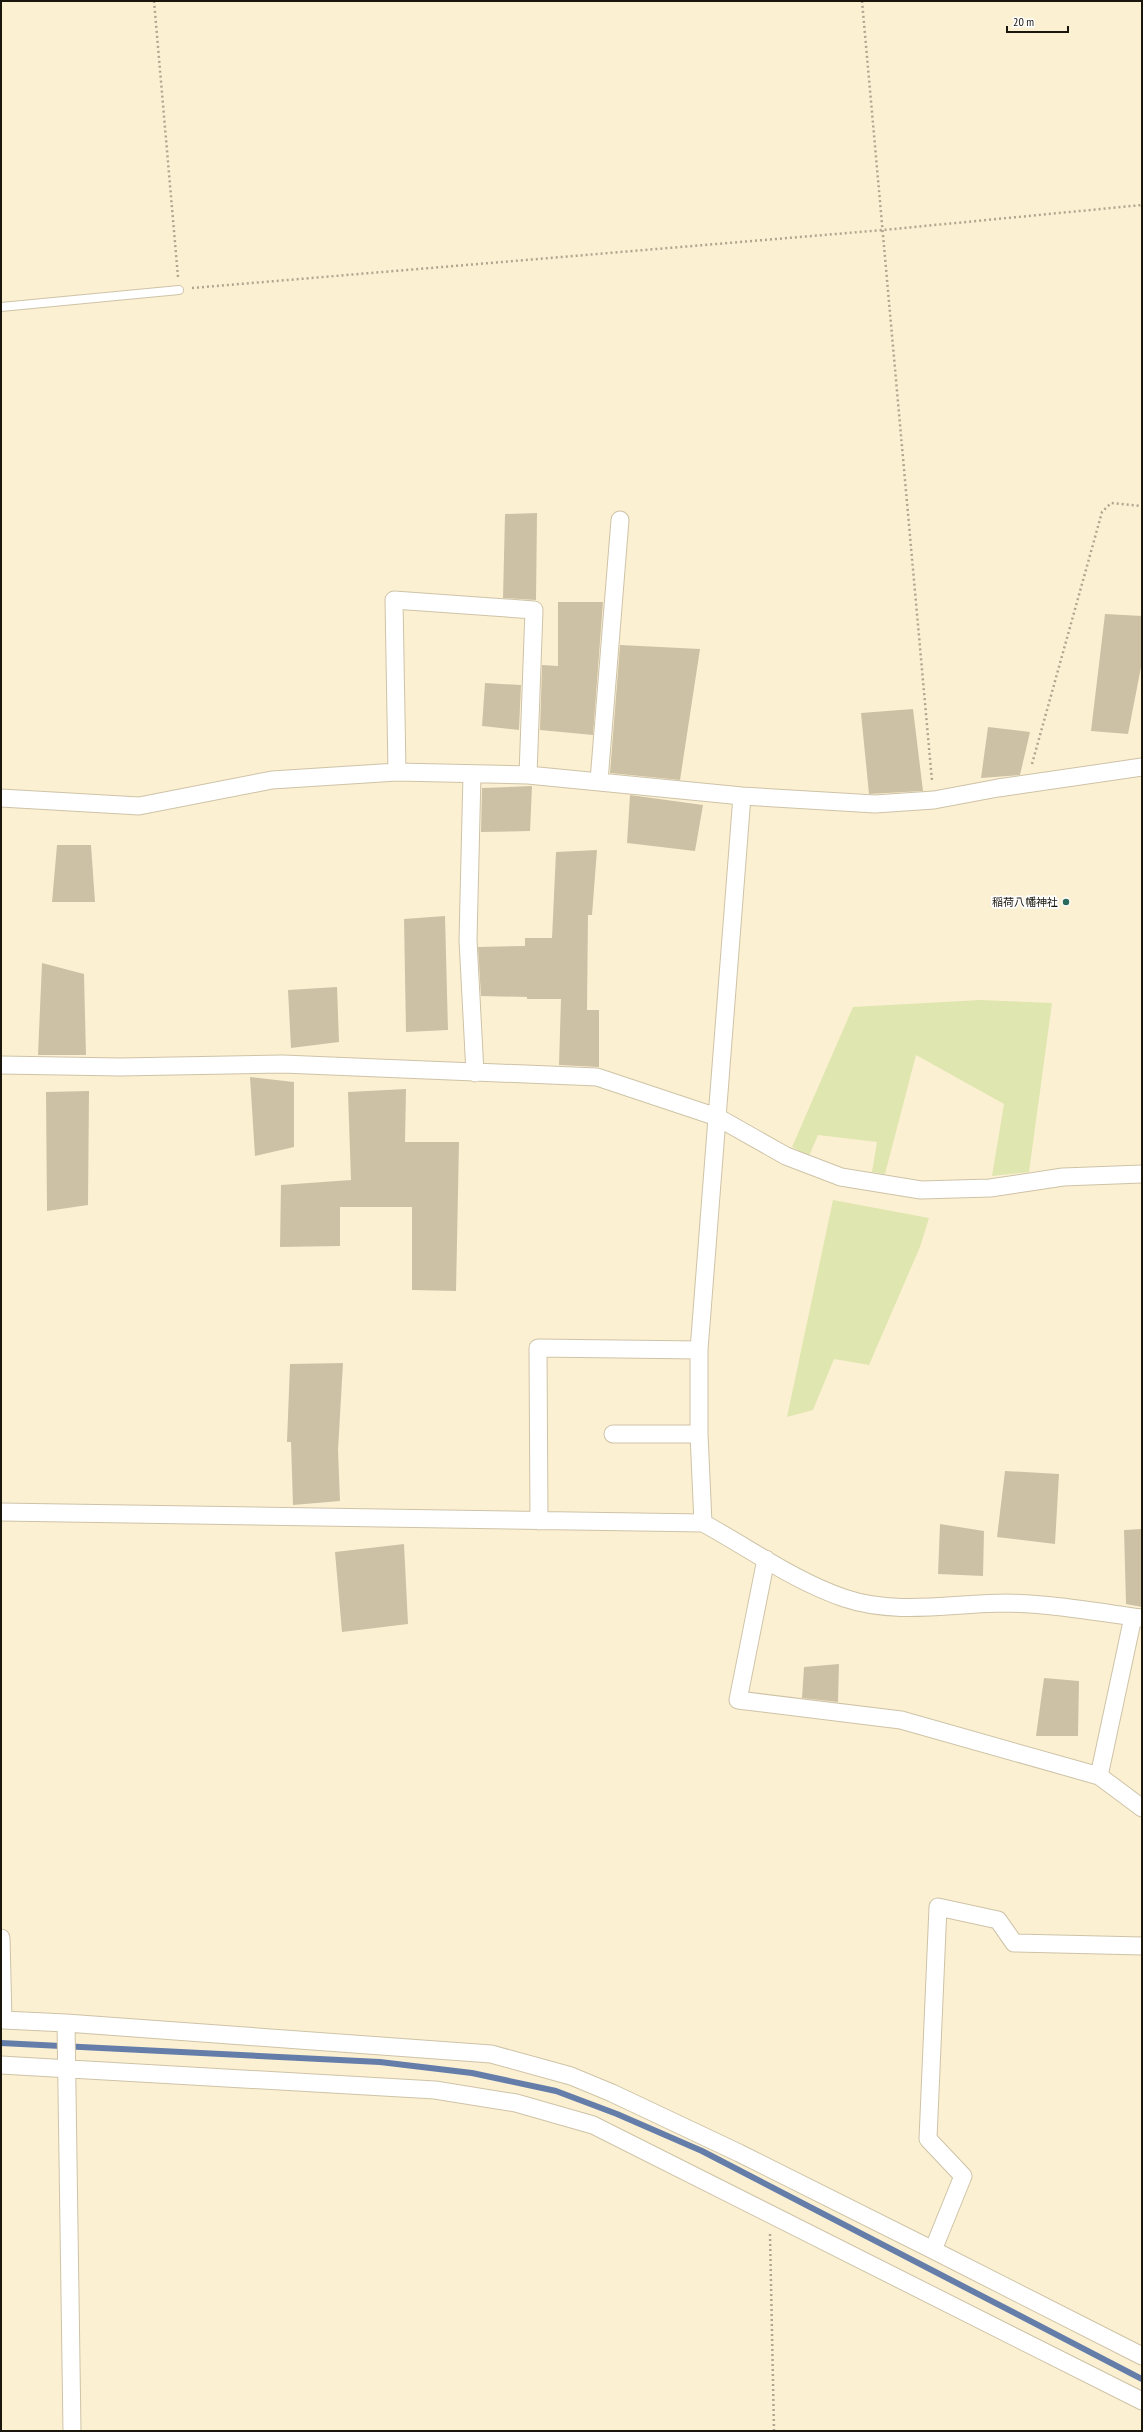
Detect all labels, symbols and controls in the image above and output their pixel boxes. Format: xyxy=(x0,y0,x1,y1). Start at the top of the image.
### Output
scale bar xyxy=(1007,8,1068,34)
text: 20 m xyxy=(1013,14,1034,29)
place label: 稲荷八幡神社 xyxy=(992,895,1058,909)
marker: 稲荷八幡神社 xyxy=(1061,897,1071,907)

